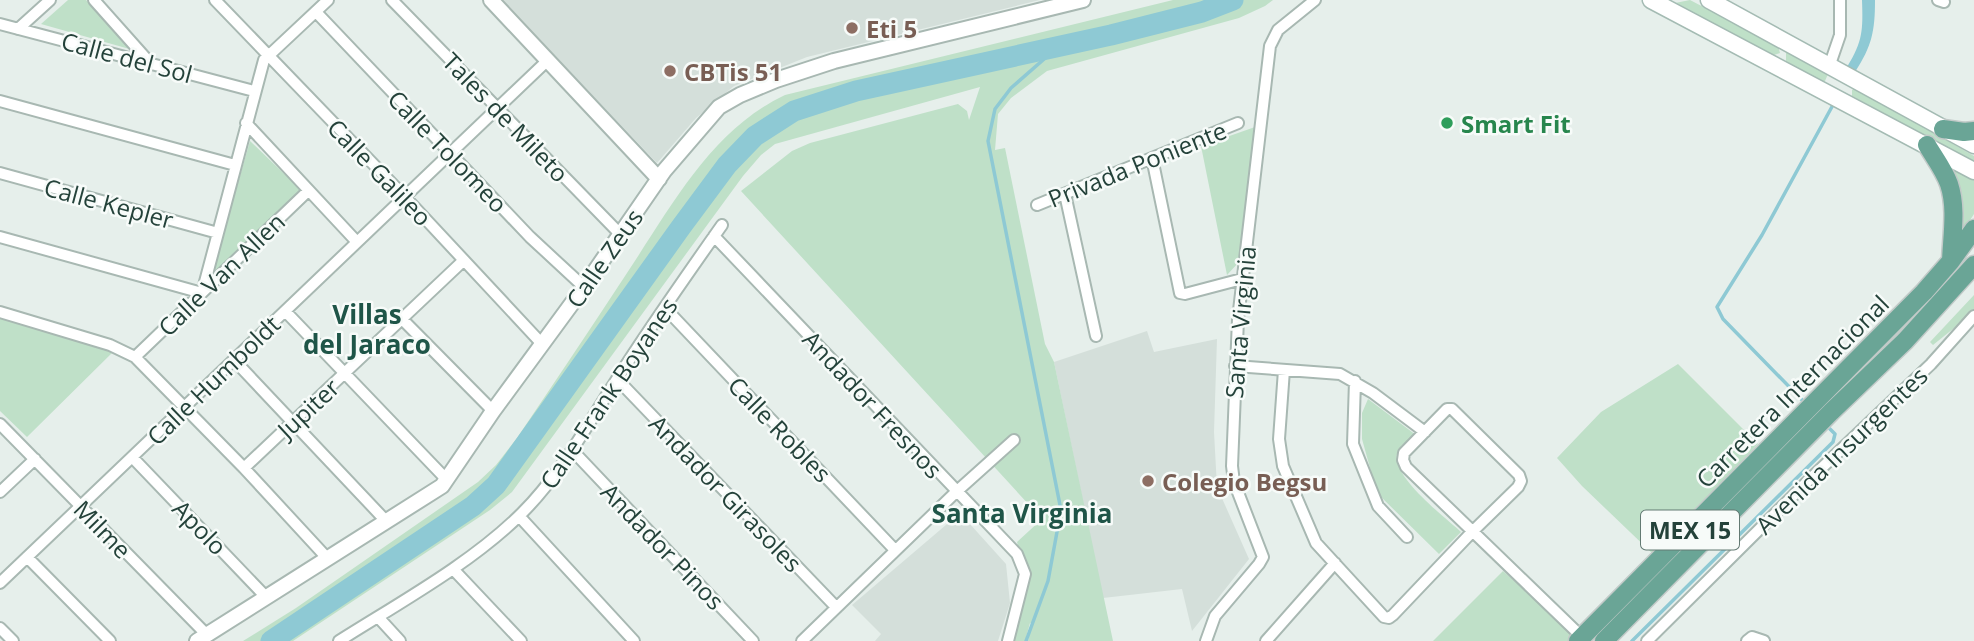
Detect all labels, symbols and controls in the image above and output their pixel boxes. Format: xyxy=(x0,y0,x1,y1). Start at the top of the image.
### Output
place label: Eti 5 xyxy=(866,12,917,45)
marker: Eti 5 xyxy=(844,20,860,36)
street label: Calle del Sol xyxy=(58,24,196,90)
street label: Tales de Mileto xyxy=(436,45,576,189)
place label: CBTis 51 xyxy=(684,55,782,88)
marker: CBTis 51 xyxy=(662,63,678,79)
street label: Calle Tolomeo xyxy=(381,83,515,219)
place label: Smart Fit xyxy=(1461,107,1571,140)
street label: Calle Galileo xyxy=(320,111,440,233)
street label: Privada Poniente xyxy=(1043,113,1231,215)
marker: Smart Fit xyxy=(1439,115,1455,131)
street label: Calle Kepler xyxy=(41,170,177,236)
street label: Calle Zeus xyxy=(558,202,650,314)
street label: Calle Van Allen xyxy=(150,205,292,343)
street label: Santa Virginia xyxy=(1217,244,1263,400)
street label: Carretera Internacional xyxy=(1688,287,1896,495)
street label: Calle Frank Boyanes xyxy=(532,291,684,495)
district label: Villas del Jaraco xyxy=(303,296,431,362)
street label: Calle Humboldt xyxy=(139,308,287,452)
street label: Andador Fresnos xyxy=(796,323,950,485)
street label: Avenida Insurgentes xyxy=(1748,359,1934,541)
street label: Calle Robles xyxy=(721,369,839,489)
street label: Jupiter xyxy=(268,371,346,447)
street label: Andador Girasoles xyxy=(642,407,810,579)
place label: Colegio Begsu xyxy=(1162,465,1327,498)
marker: Colegio Begsu xyxy=(1140,473,1156,489)
street label: Andador Pinos xyxy=(594,475,732,617)
street label: Apolo xyxy=(166,492,234,562)
street label: Milme xyxy=(67,493,139,565)
district label: Santa Virginia xyxy=(932,495,1112,531)
road number: MEX 15 xyxy=(1641,510,1739,550)

